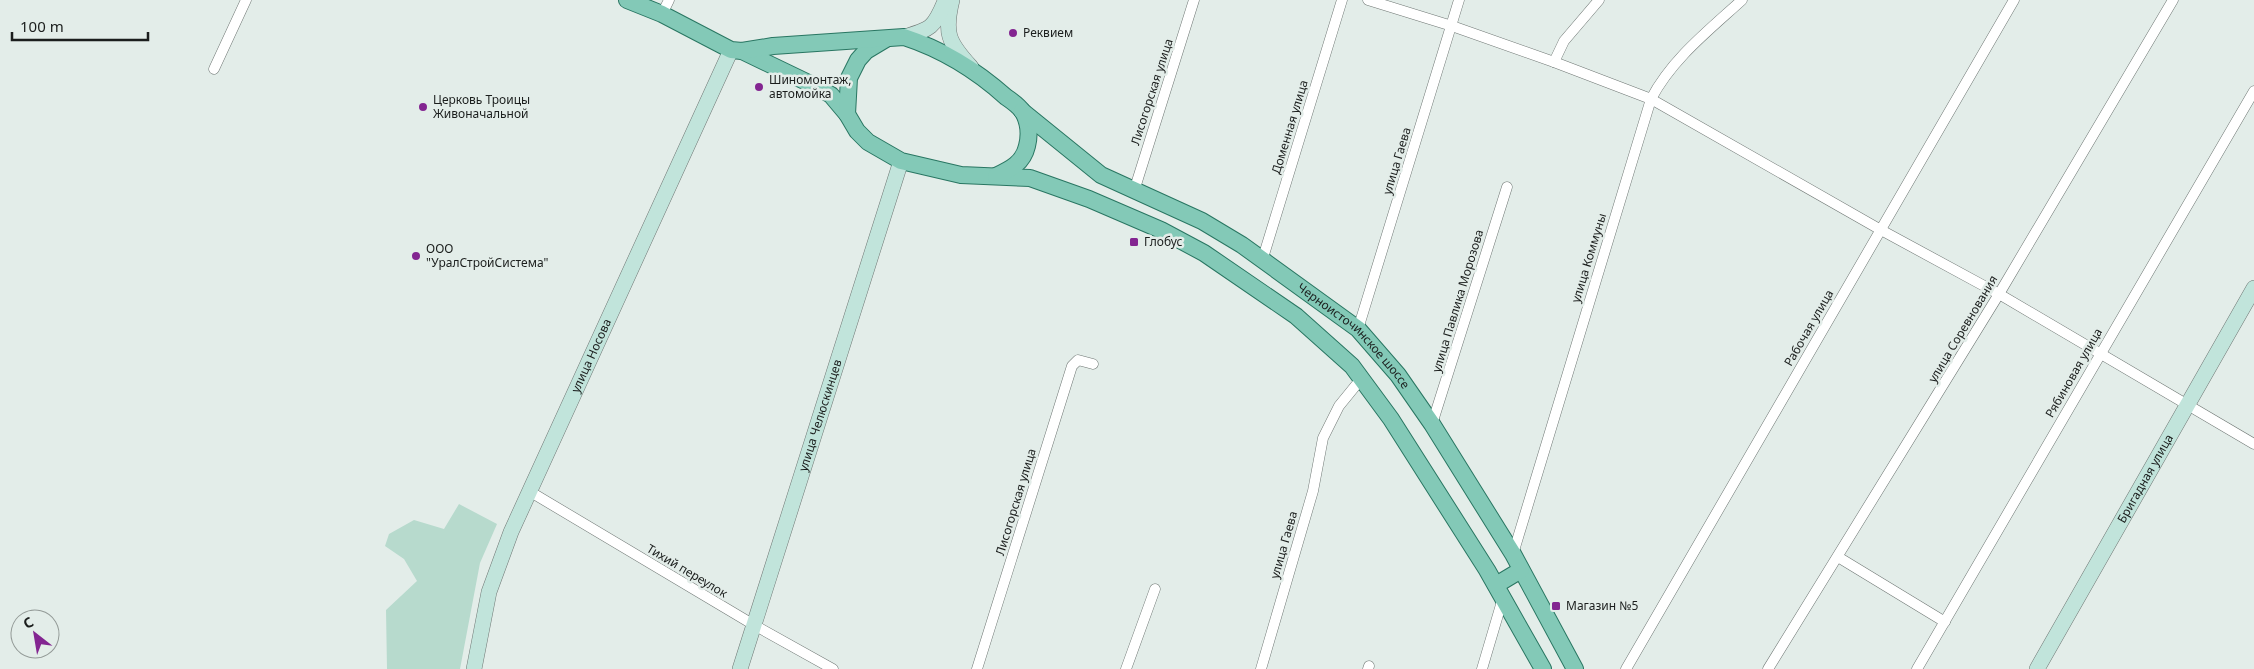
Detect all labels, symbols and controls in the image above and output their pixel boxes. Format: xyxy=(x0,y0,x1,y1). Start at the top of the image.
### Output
scale bar xyxy=(12,10,149,42)
text: 100 m xyxy=(20,16,64,36)
place label: Реквием xyxy=(1023,24,1073,41)
marker: Реквием xyxy=(1007,27,1019,39)
street label: Лисогорская улица xyxy=(1126,36,1177,147)
place label: Шиномонтаж, автомойка xyxy=(769,71,851,102)
street label: Доменная улица xyxy=(1267,78,1312,176)
marker: Шиномонтаж, автомойка xyxy=(753,81,765,93)
place label: Церковь Троицы Живоначальной xyxy=(433,91,530,122)
marker: Церковь Троицы Живоначальной xyxy=(417,101,429,113)
street label: улица Гаева xyxy=(1378,125,1415,197)
street label: улица Коммуны xyxy=(1567,211,1610,305)
street label: улица Павлика Морозова xyxy=(1428,227,1487,374)
place label: Глобус xyxy=(1144,233,1182,250)
marker: Глобус xyxy=(1128,236,1140,248)
place label: ООО "УралСтройСистема" xyxy=(426,240,548,271)
marker: ООО "УралСтройСистема" xyxy=(410,250,422,262)
street label: улица Соревнования xyxy=(1924,272,2001,386)
street label: Черноисточинское шоссе xyxy=(1294,279,1414,392)
street label: Рабочая улица xyxy=(1780,286,1837,369)
street label: улица Носова xyxy=(567,316,615,395)
street label: Рябиновая улица xyxy=(2041,325,2106,421)
street label: улица Челюскинцев xyxy=(794,357,846,473)
street label: Бригадная улица xyxy=(2113,431,2177,526)
street label: Лисогорская улица xyxy=(991,446,1040,557)
street label: улица Гаева xyxy=(1266,509,1301,581)
street label: Тихий переулок xyxy=(644,540,731,602)
place label: Магазин №5 xyxy=(1566,597,1639,614)
marker: Магазин №5 xyxy=(1550,600,1562,612)
north arrow xyxy=(10,609,60,659)
text: С xyxy=(19,612,37,633)

